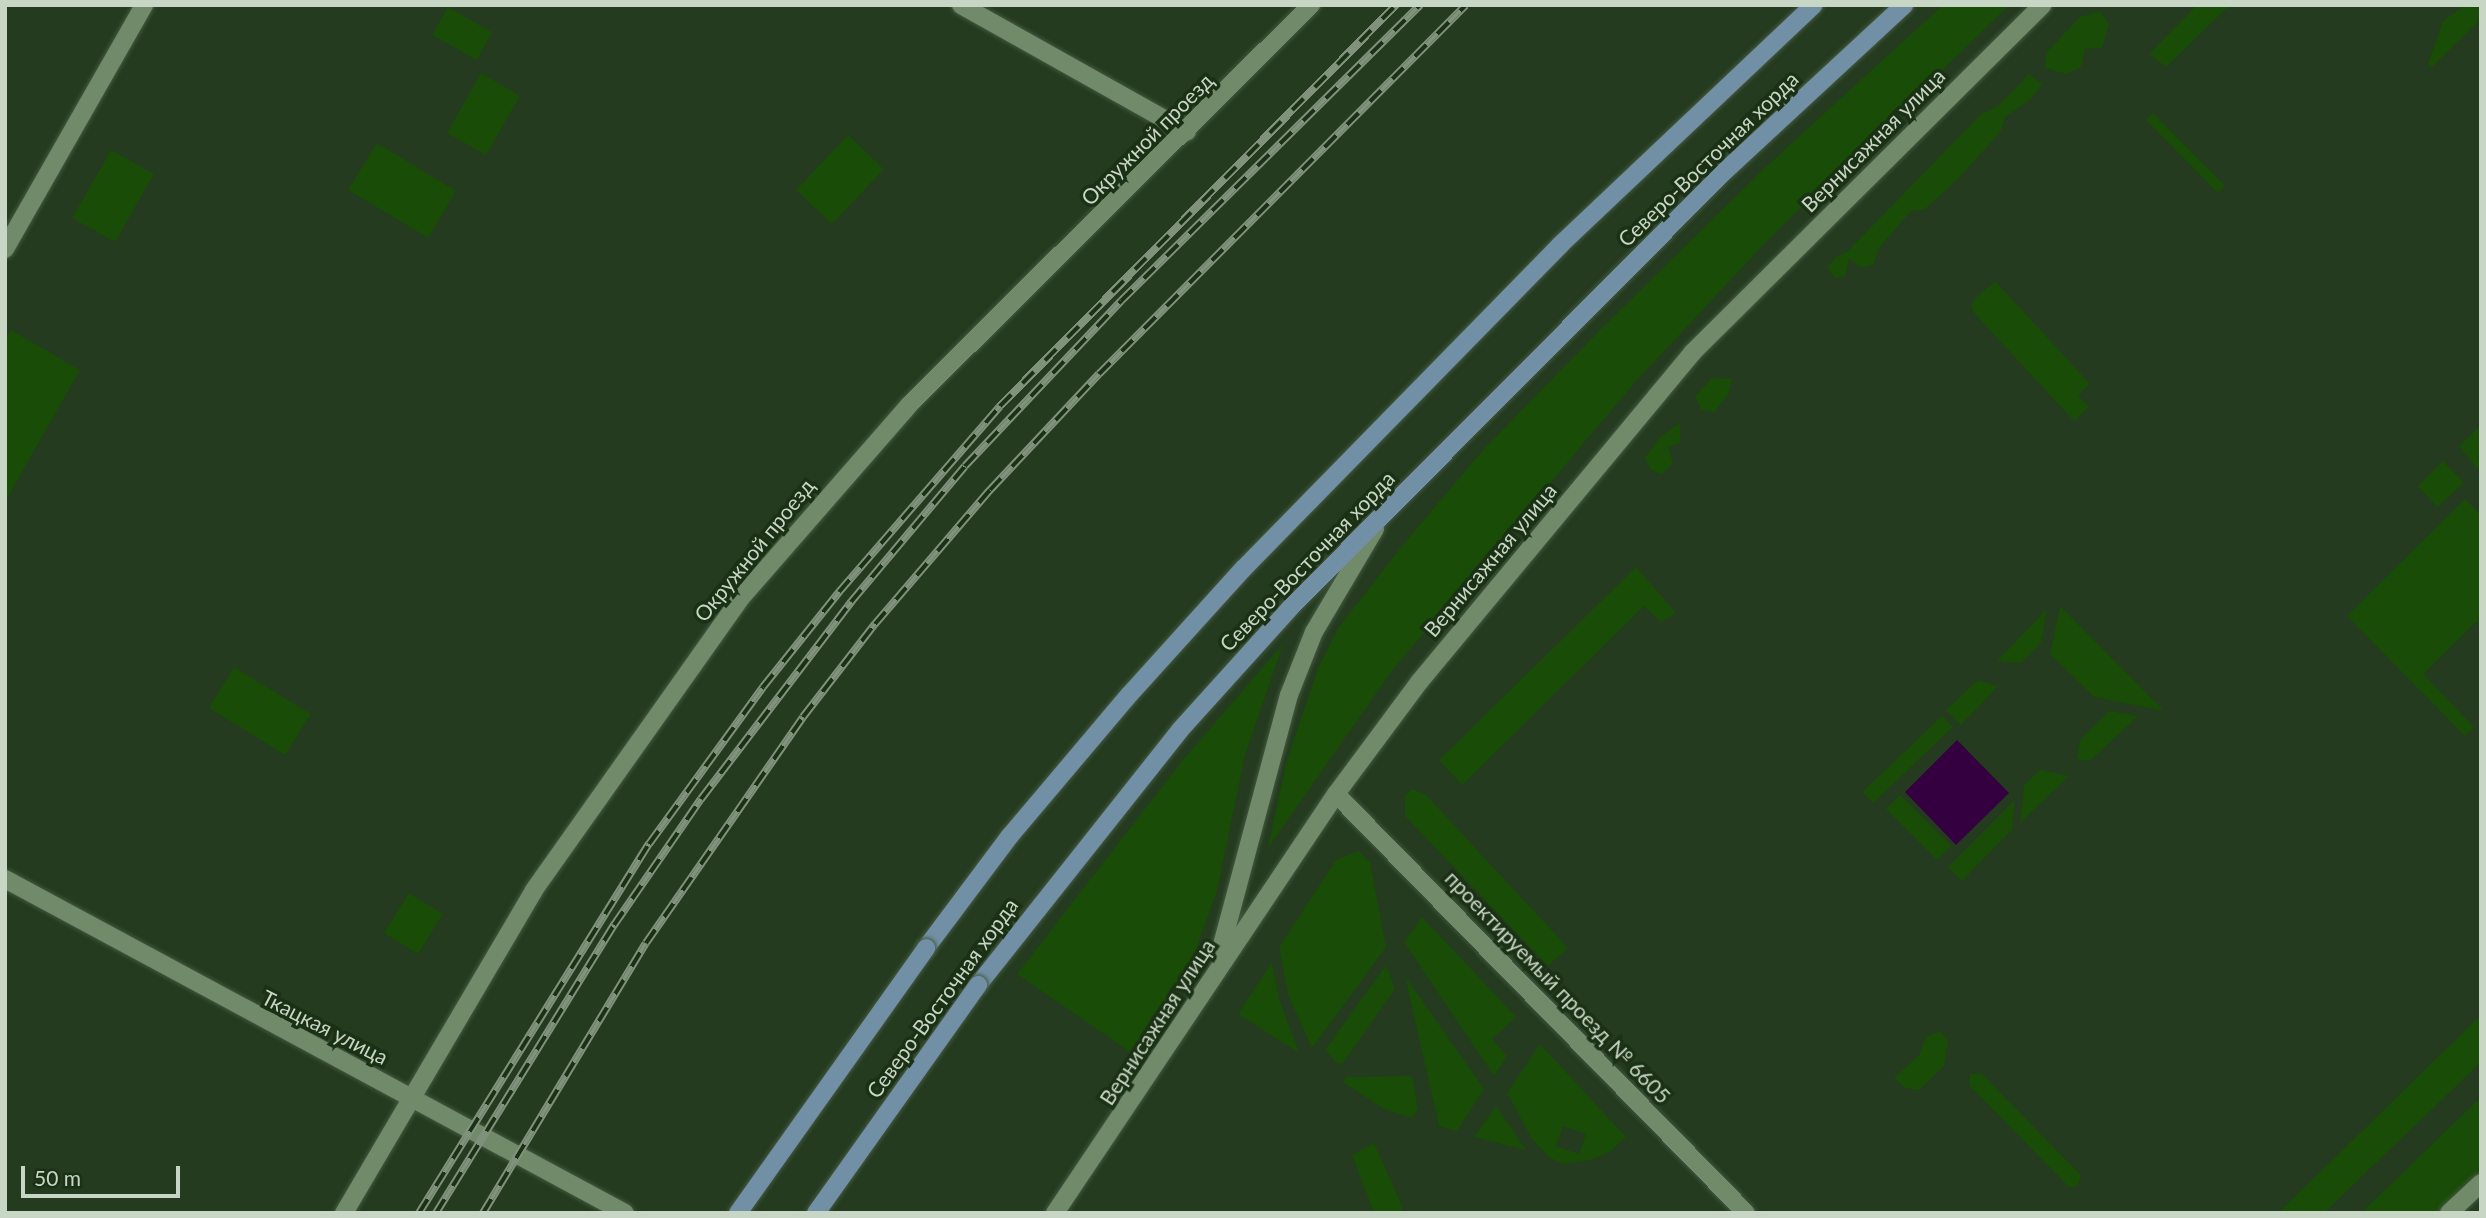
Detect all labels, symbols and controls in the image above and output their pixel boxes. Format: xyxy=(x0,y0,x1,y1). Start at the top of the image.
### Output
street label: Вернисажная улица xyxy=(1796,63,1950,217)
street label: Северо-Восточная хорда xyxy=(1613,66,1803,252)
street label: Окружной проезд xyxy=(1076,68,1218,210)
street label: Северо-Восточная хорда xyxy=(1214,466,1400,656)
street label: Окружной проезд xyxy=(689,474,819,626)
street label: Вернисажная улица xyxy=(1418,478,1562,642)
street label: проектируемый проезд № 6605 xyxy=(1440,866,1676,1108)
street label: Северо-Восточная хорда xyxy=(861,893,1023,1103)
street label: Вернисажная улица xyxy=(1094,934,1220,1110)
street label: Ткацкая улица xyxy=(258,984,392,1070)
scale bar xyxy=(24,1152,184,1196)
text: 50 m xyxy=(34,1165,81,1190)

